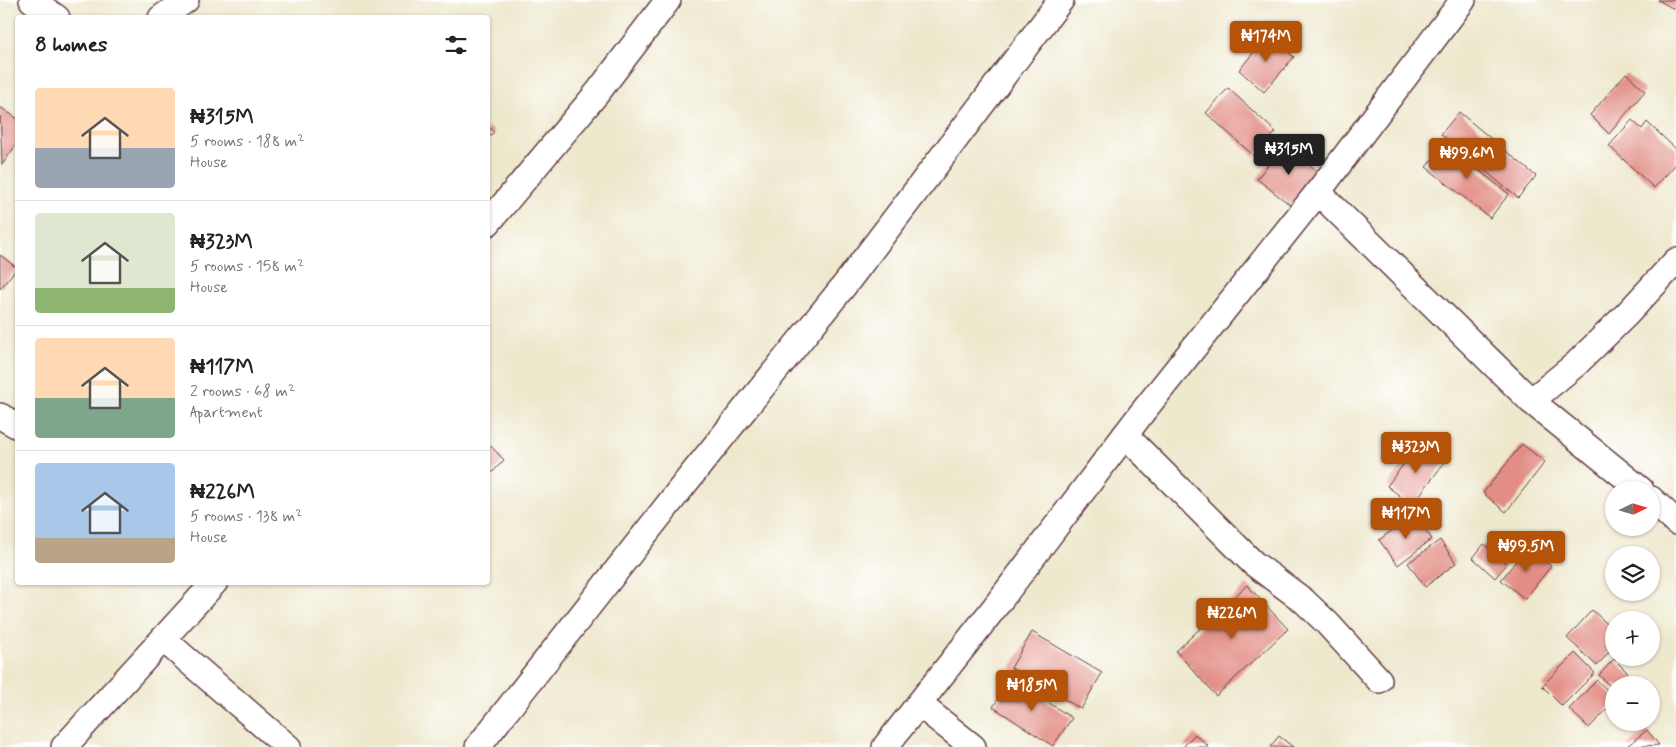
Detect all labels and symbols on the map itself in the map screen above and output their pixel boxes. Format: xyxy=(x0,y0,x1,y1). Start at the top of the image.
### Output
pin: ₦174M xyxy=(1231,20,1301,63)
pin: ₦315M xyxy=(1254,134,1324,176)
pin: ₦99.6M xyxy=(1426,138,1508,180)
pin: ₦323M xyxy=(1381,432,1451,474)
north arrow xyxy=(1605,481,1660,536)
pin: ₦117M xyxy=(1371,498,1441,540)
pin: ₦99.5M xyxy=(1485,530,1567,573)
pin: ₦226M xyxy=(1197,598,1267,640)
pin: ₦185M xyxy=(997,670,1067,712)

